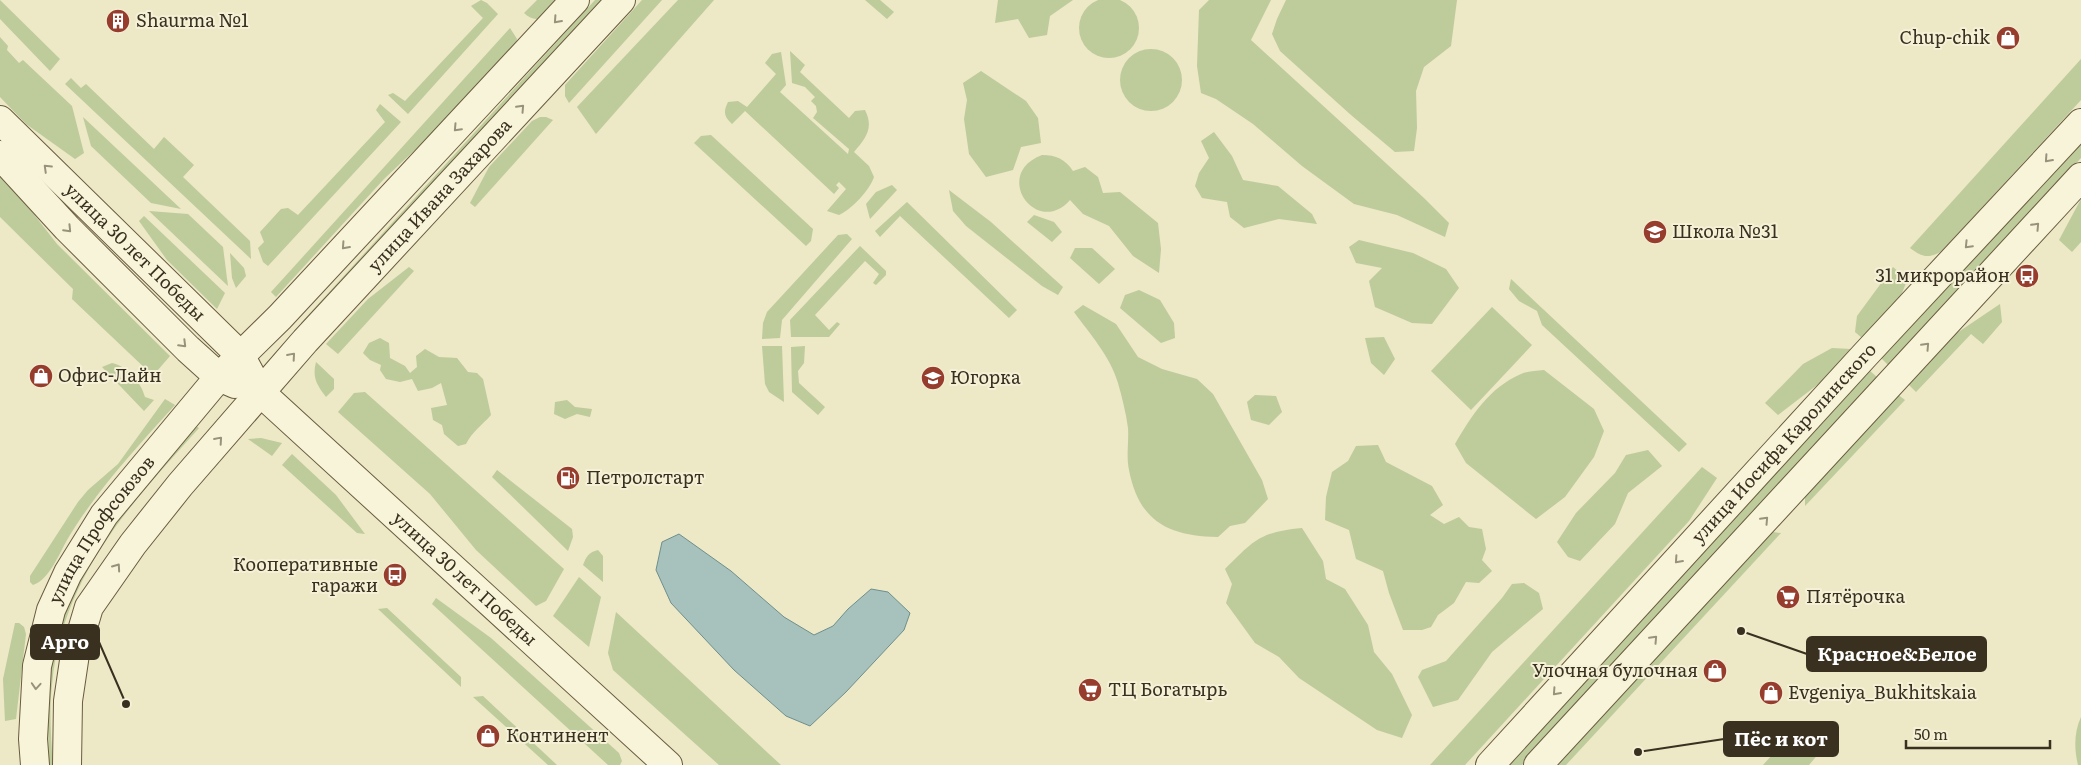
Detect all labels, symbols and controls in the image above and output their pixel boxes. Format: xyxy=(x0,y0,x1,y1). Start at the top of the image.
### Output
place label: Shaurma №1 xyxy=(136,6,249,33)
building icon: Shaurma №1 xyxy=(105,8,131,34)
one-way arrow xyxy=(553,15,562,24)
place label: Chup-chik xyxy=(1900,23,1991,50)
shop icon: Chup-chik xyxy=(1995,25,2021,51)
one-way arrow xyxy=(515,105,524,114)
street label: улица Ивана Захарова xyxy=(361,111,517,277)
one-way arrow xyxy=(454,123,463,132)
one-way arrow xyxy=(2045,153,2054,162)
one-way arrow xyxy=(44,165,53,174)
street label: улица 30 лет Победы xyxy=(59,176,213,327)
place label: Школа №31 xyxy=(1672,217,1778,244)
school or university icon: Школа №31 xyxy=(1642,219,1668,245)
one-way arrow xyxy=(62,223,71,232)
one-way arrow xyxy=(2030,223,2039,232)
one-way arrow xyxy=(342,240,351,249)
one-way arrow xyxy=(1965,240,1974,249)
place label: 31 микрорайон xyxy=(1875,261,2010,288)
bus stop icon: 31 микрорайон xyxy=(2014,263,2040,289)
street label: улица Иосифа Каролинского xyxy=(1684,336,1882,549)
one-way arrow xyxy=(177,338,186,347)
one-way arrow xyxy=(1920,342,1929,351)
one-way arrow xyxy=(287,352,296,361)
place label: Офис-Лайн xyxy=(58,361,162,388)
shop icon: Офис-Лайн xyxy=(28,363,54,389)
place label: Югорка xyxy=(950,363,1021,390)
school or university icon: Югорка xyxy=(920,365,946,391)
one-way arrow xyxy=(213,437,222,446)
street label: улица Профсоюзов xyxy=(41,449,160,608)
place label: Петролстарт xyxy=(586,463,704,490)
fuel station icon: Петролстарт xyxy=(555,465,581,491)
street label: улица 30 лет Победы xyxy=(387,504,544,651)
one-way arrow xyxy=(1759,516,1768,525)
place label: Кооперативные гаражи xyxy=(233,550,378,598)
one-way arrow xyxy=(1675,554,1684,563)
bus stop icon: Кооперативные гаражи xyxy=(382,562,408,588)
one-way arrow xyxy=(111,563,120,573)
place label: Пятёрочка xyxy=(1806,582,1905,609)
supermarket icon: Пятёрочка xyxy=(1775,584,1801,610)
callout: Арго xyxy=(31,625,99,659)
text: Арго xyxy=(41,627,89,655)
one-way arrow xyxy=(1648,635,1657,644)
callout: Красное&Белое xyxy=(1807,637,1986,671)
text: Красное&Белое xyxy=(1817,639,1977,667)
place label: Улочная булочная xyxy=(1532,656,1698,683)
shop icon: Улочная булочная xyxy=(1702,658,1728,684)
place label: ТЦ Богатырь xyxy=(1108,675,1227,702)
supermarket icon: ТЦ Богатырь xyxy=(1077,677,1103,703)
place label: Evgeniya_Bukhitskaia xyxy=(1788,678,1977,705)
shop icon: Evgeniya_Bukhitskaia xyxy=(1758,680,1784,706)
one-way arrow xyxy=(31,682,42,690)
one-way arrow xyxy=(1553,687,1562,696)
scale bar xyxy=(1906,718,2050,750)
place label: Континент xyxy=(506,721,609,748)
callout: Пёс и кот xyxy=(1724,722,1838,756)
text: 50 m xyxy=(1914,722,1948,745)
shop icon: Континент xyxy=(475,723,501,749)
text: Пёс и кот xyxy=(1734,724,1828,752)

